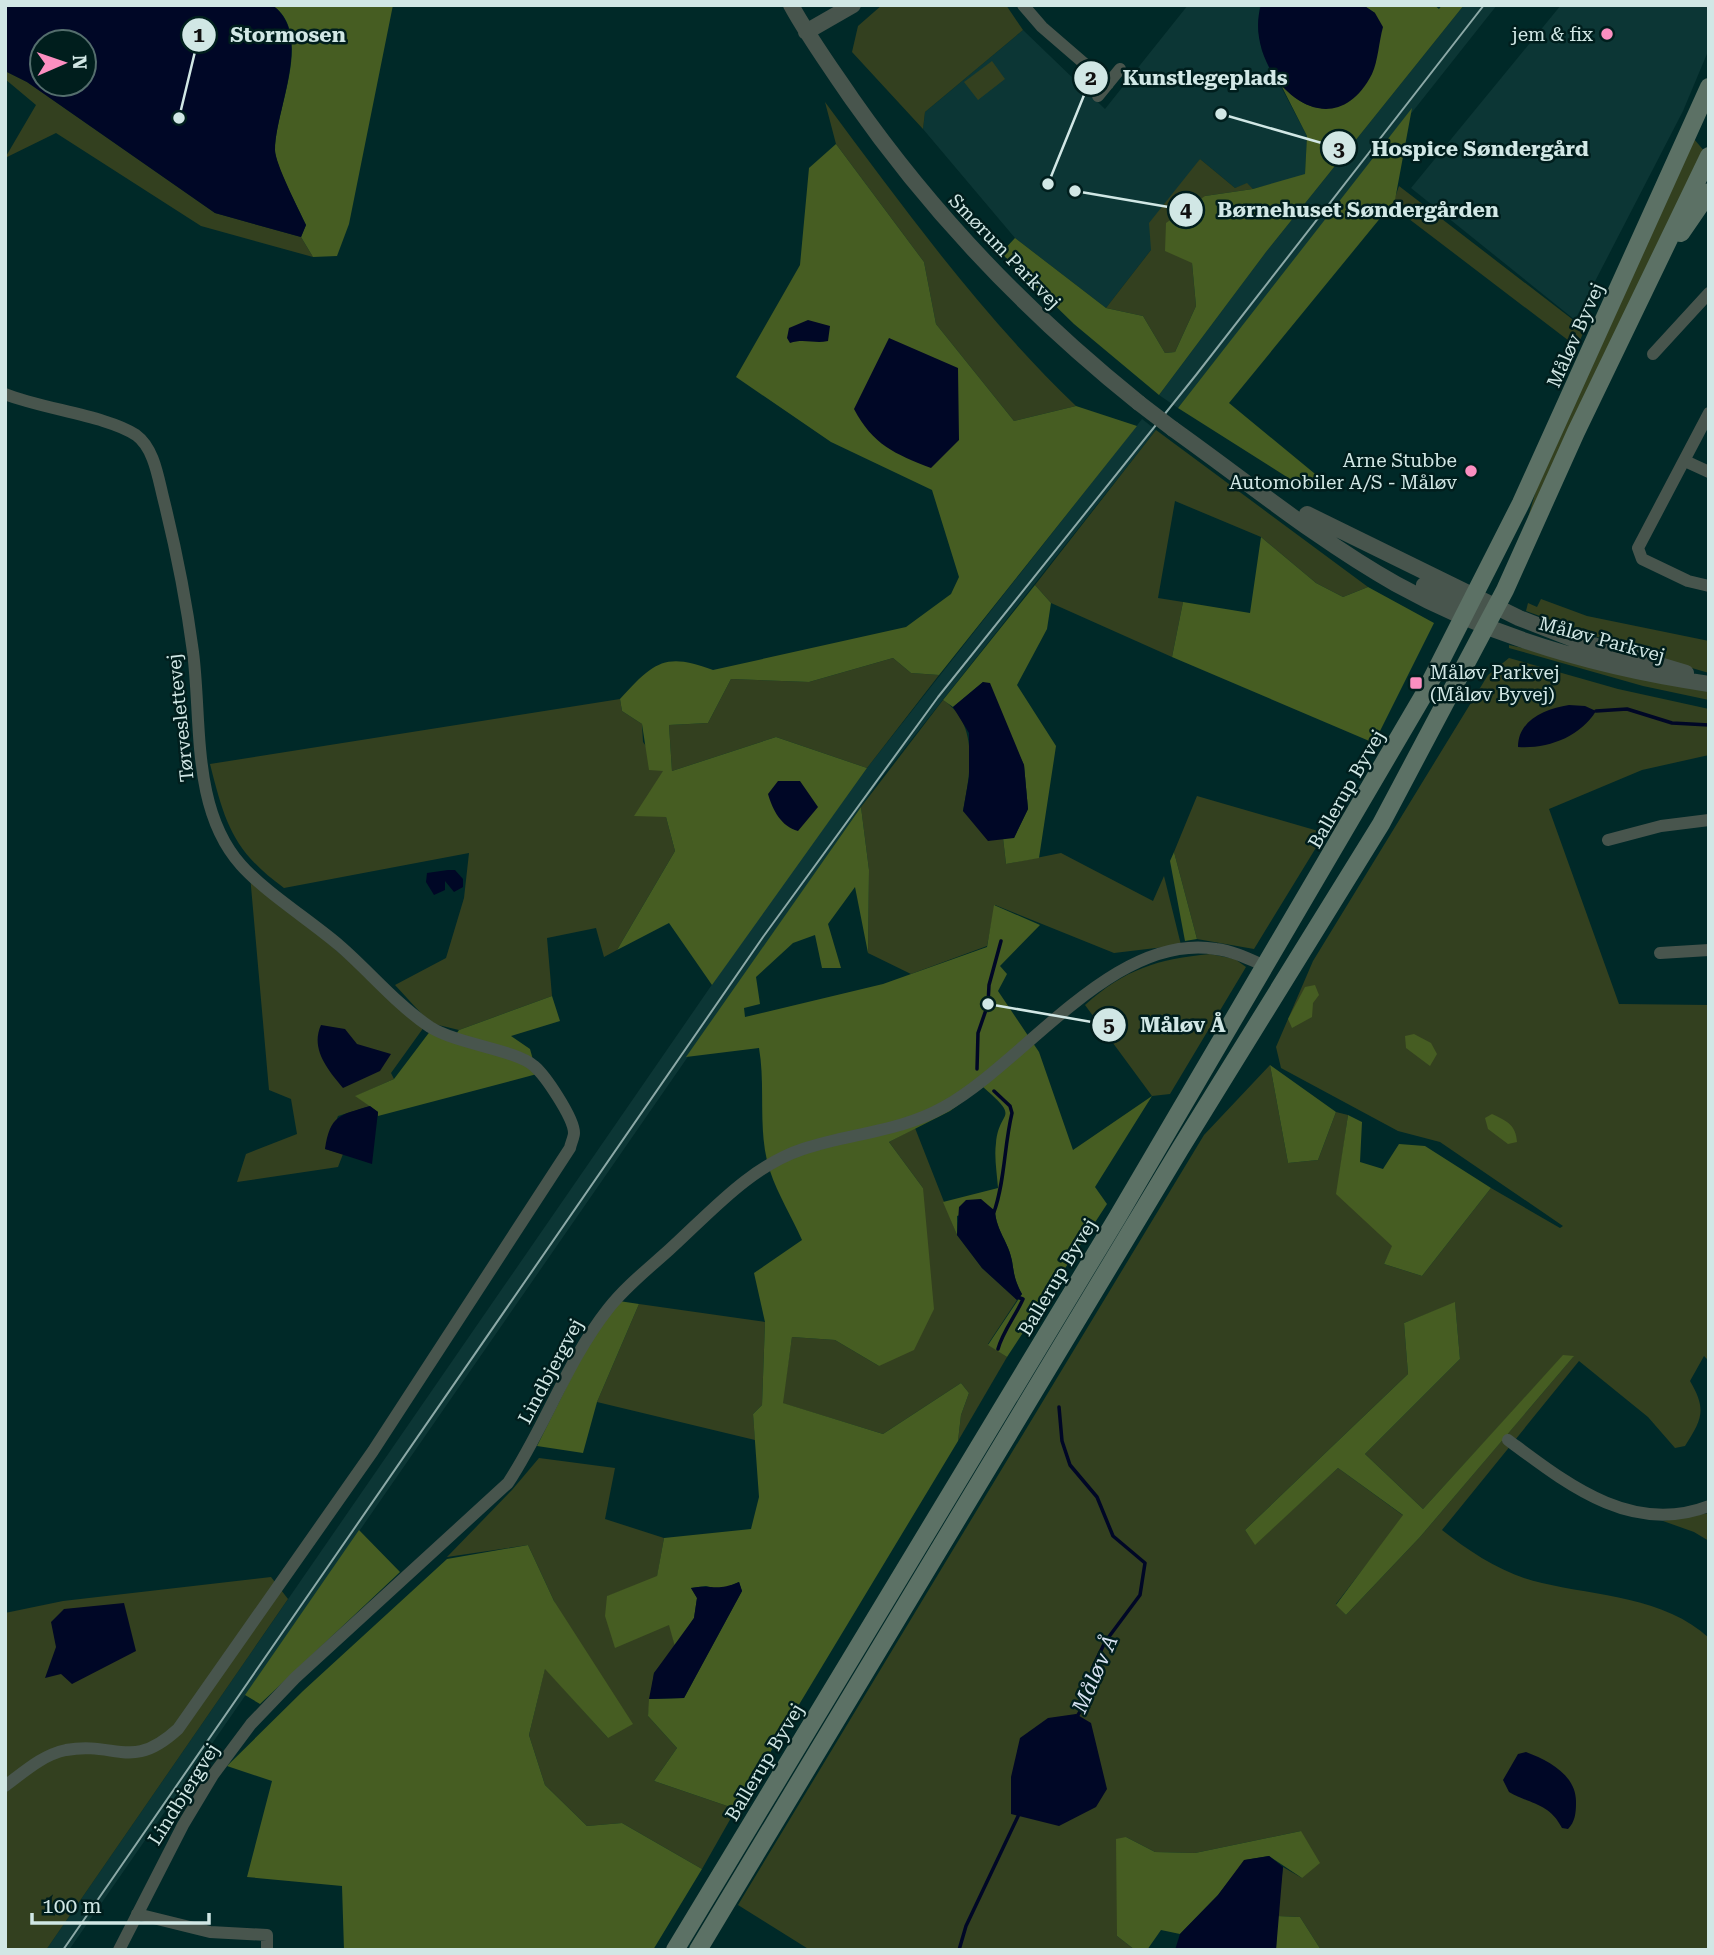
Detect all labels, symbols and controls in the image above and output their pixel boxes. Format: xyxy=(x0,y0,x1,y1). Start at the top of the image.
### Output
callout: Stormosen xyxy=(182,14,360,56)
text: 1 xyxy=(193,23,205,47)
text: Stormosen xyxy=(230,23,346,47)
place label: jem & fix xyxy=(1510,23,1593,46)
marker: jem & fix xyxy=(1599,26,1615,42)
north arrow xyxy=(28,28,98,98)
text: N xyxy=(68,55,91,71)
callout: Kunstlegeplads xyxy=(1074,57,1302,99)
text: 2 xyxy=(1085,66,1097,90)
text: Kunstlegeplads xyxy=(1122,66,1288,90)
callout: Hospice Søndergård xyxy=(1322,127,1603,169)
text: 3 xyxy=(1333,137,1345,161)
text: Hospice Søndergård xyxy=(1371,137,1589,161)
street label: Smørum Parkvej xyxy=(944,189,1065,314)
callout: Børnehuset Søndergården xyxy=(1168,189,1513,231)
text: 4 xyxy=(1180,198,1192,222)
text: Børnehuset Søndergården xyxy=(1217,198,1499,222)
street label: Måløv Byvej xyxy=(1542,279,1609,391)
place label: Arne Stubbe Automobiler A/S - Måløv xyxy=(1229,449,1457,494)
marker: Arne Stubbe Automobiler A/S - Måløv xyxy=(1463,463,1479,479)
street label: Måløv Parkvej xyxy=(1536,612,1667,667)
street label: Tørveslettevej xyxy=(162,653,199,783)
place label: Måløv Parkvej (Måløv Byvej) xyxy=(1430,661,1560,706)
marker: Måløv Parkvej (Måløv Byvej) xyxy=(1408,675,1424,691)
street label: Ballerup Byvej xyxy=(1303,726,1390,853)
callout: Måløv Å xyxy=(1091,1004,1240,1046)
text: Måløv Å xyxy=(1140,1012,1226,1037)
text: 5 xyxy=(1103,1013,1115,1037)
street label: Ballerup Byvej xyxy=(1013,1214,1102,1340)
street label: Lindbjergvej xyxy=(513,1315,588,1428)
water label: Måløv Å xyxy=(1066,1631,1123,1717)
street label: Ballerup Byvej xyxy=(720,1699,809,1825)
street label: Lindbjergvej xyxy=(143,1739,224,1849)
scale bar xyxy=(32,1882,208,1926)
text: 100 m xyxy=(42,1894,102,1918)

